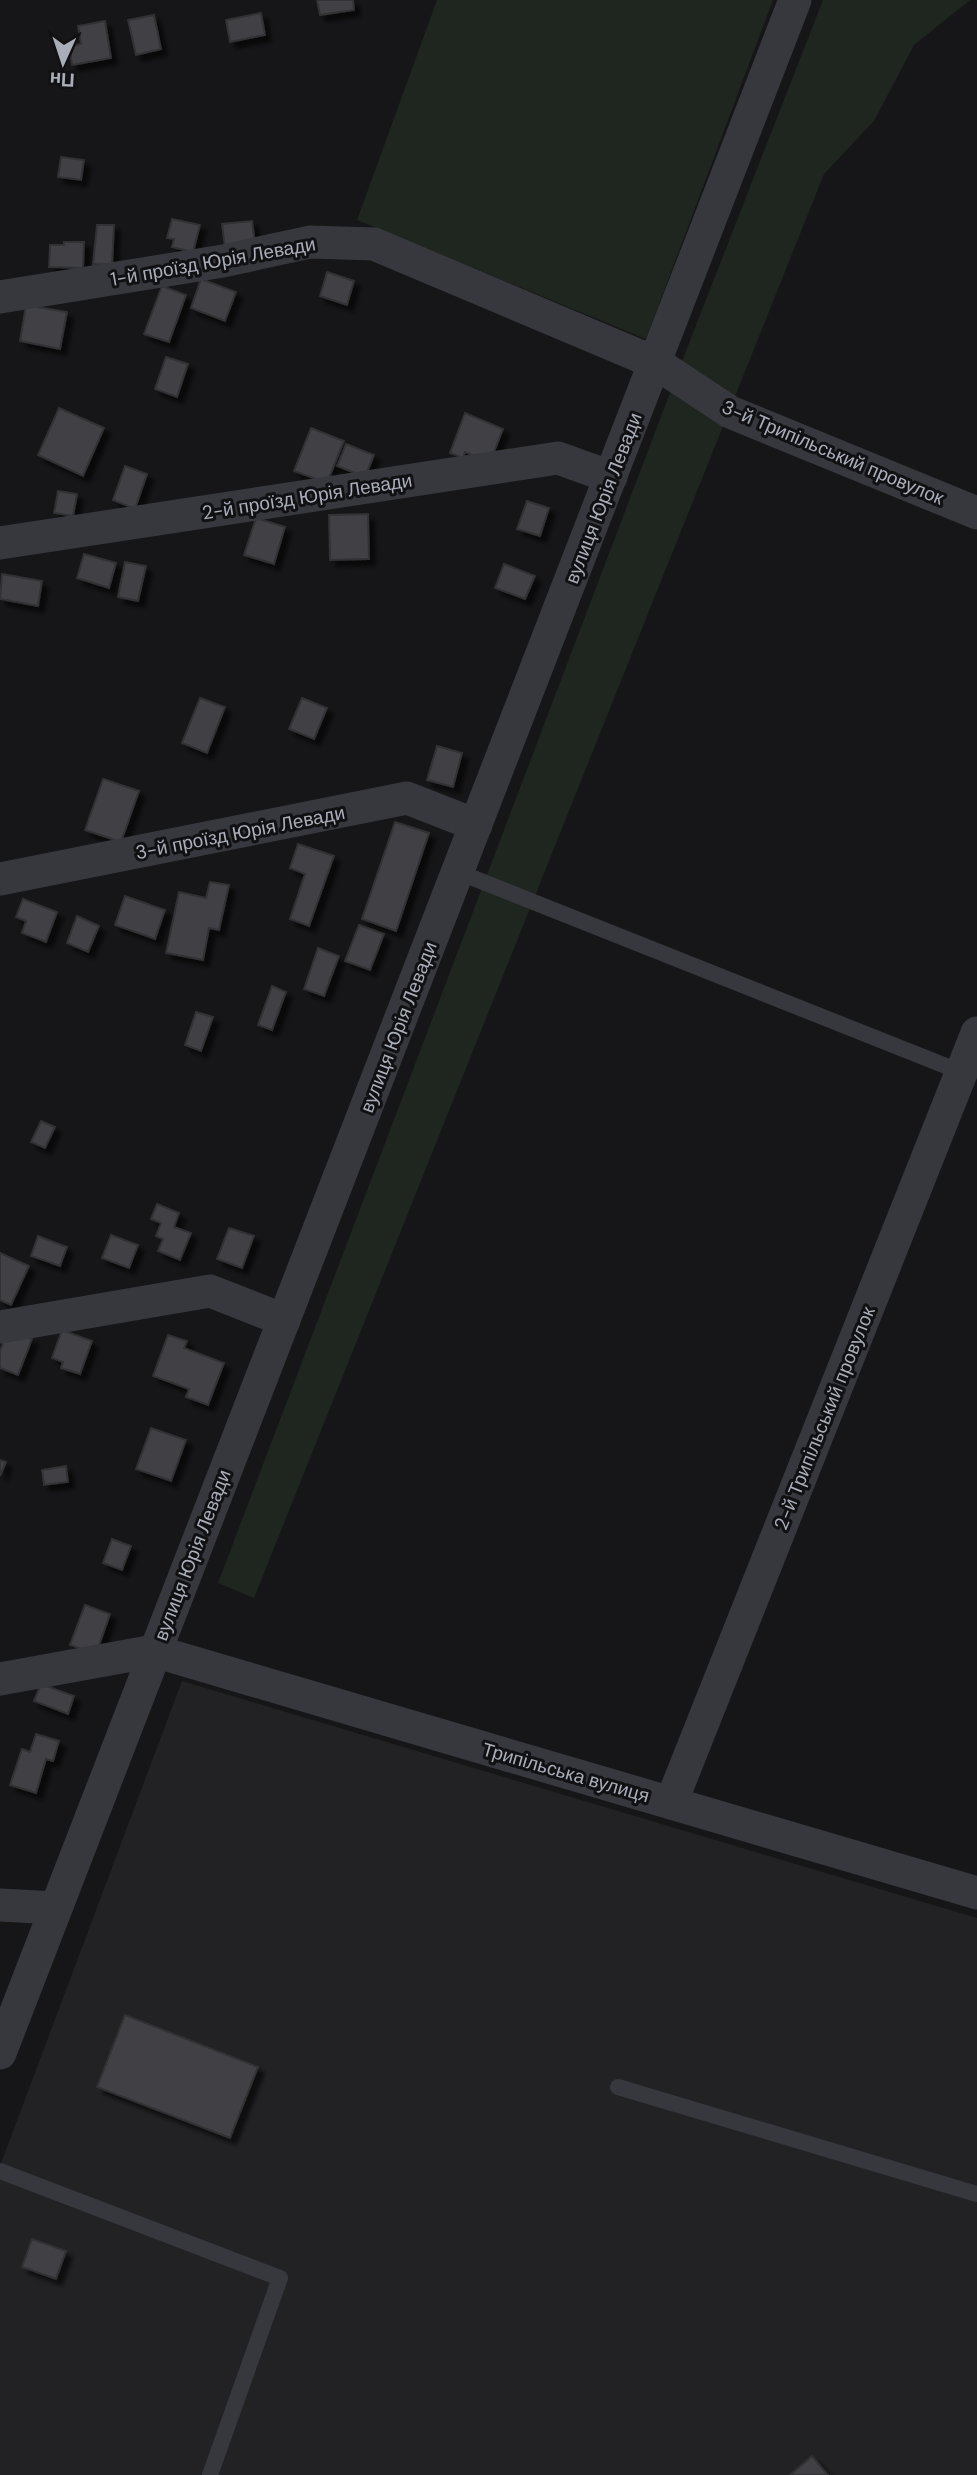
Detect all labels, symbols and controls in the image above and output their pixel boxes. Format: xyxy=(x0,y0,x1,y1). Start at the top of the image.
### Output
north arrow xyxy=(28,28,98,98)
text: Пн xyxy=(49,66,75,93)
street label: 1-й проїзд Юрія Левади xyxy=(109,231,317,292)
street label: 3-й Трипільський провулок xyxy=(718,394,948,511)
street label: вулиця Юрія Левади xyxy=(559,409,648,587)
street label: 2-й проїзд Юрія Левади xyxy=(200,468,414,525)
street label: 3-й проїзд Юрія Левади xyxy=(133,800,347,865)
street label: вулиця Юрія Левади xyxy=(354,938,443,1116)
street label: 2-й Трипільський провулок xyxy=(768,1302,881,1533)
street label: вулиця Юрія Левади xyxy=(148,1466,237,1644)
street label: Трипільська вулиця xyxy=(479,1737,652,1808)

